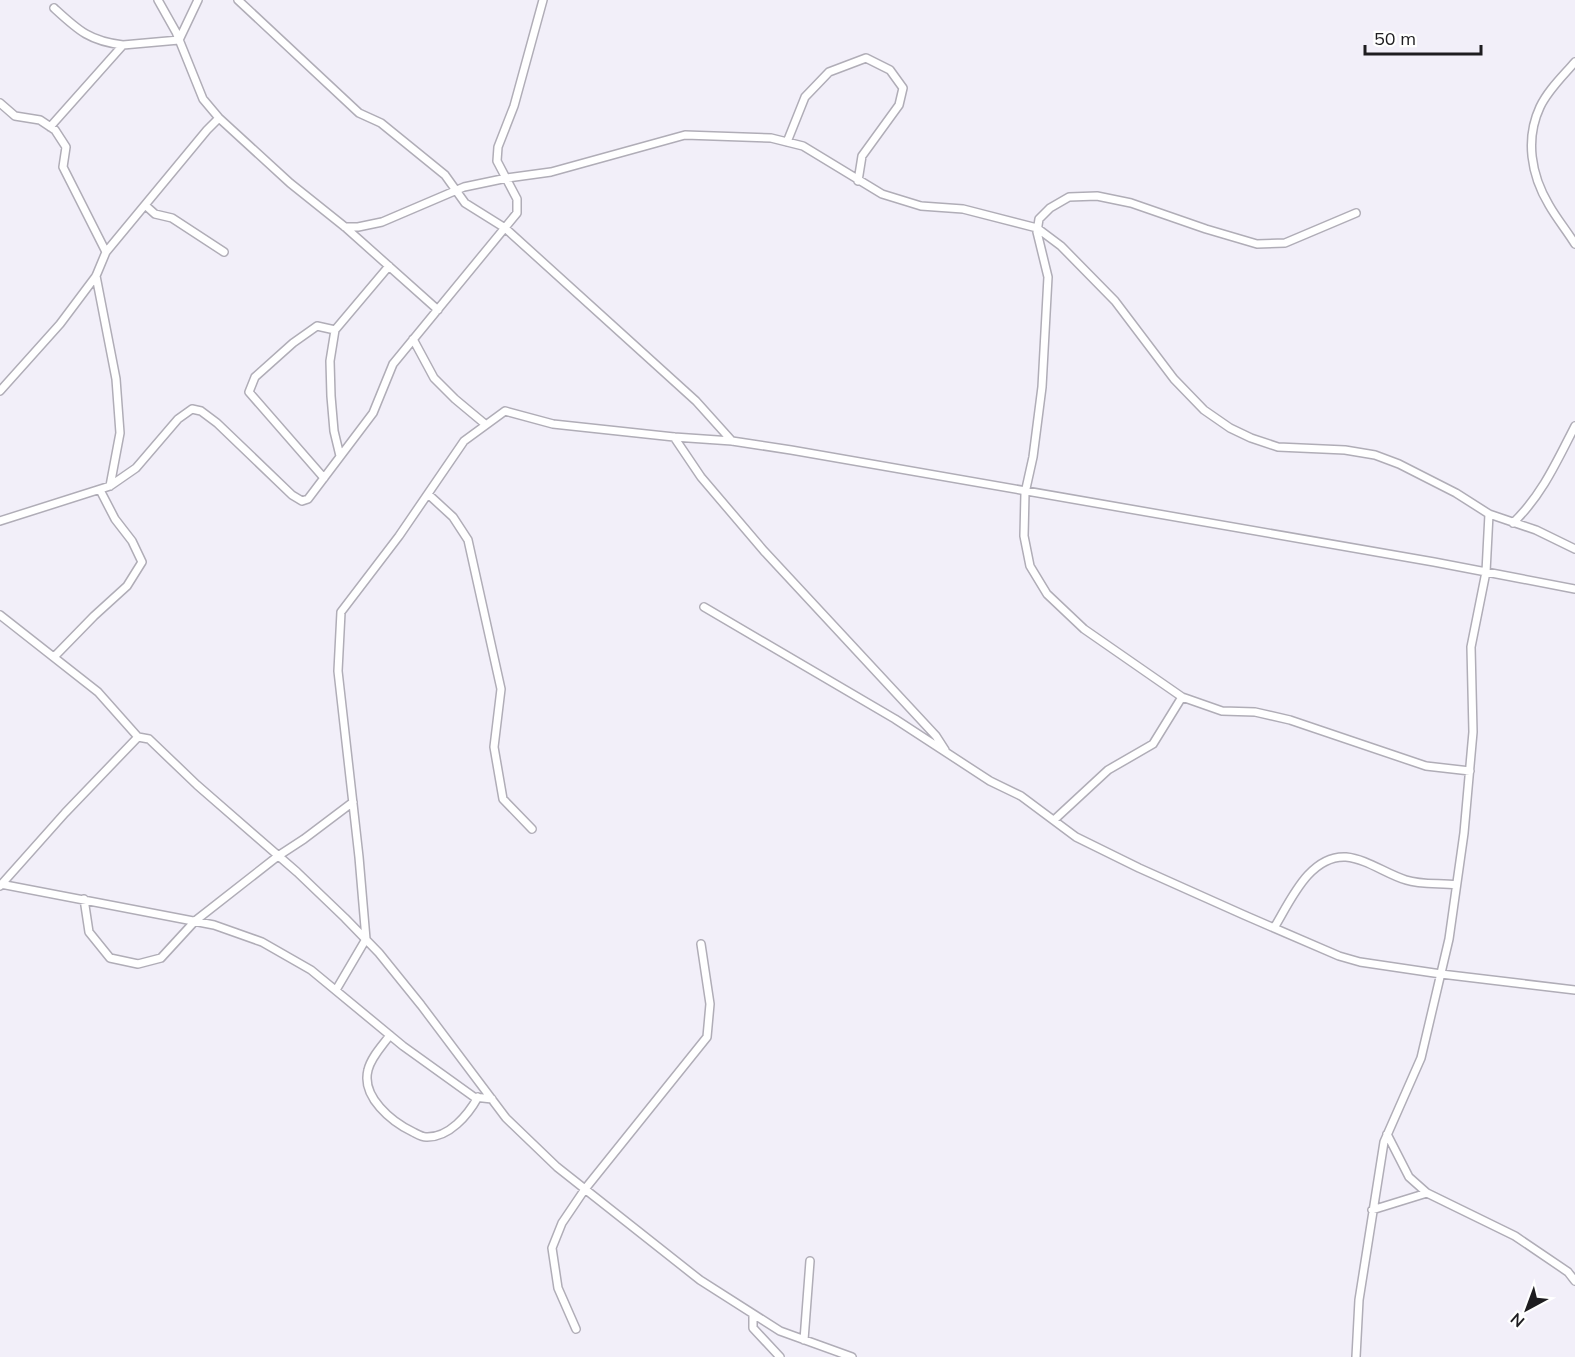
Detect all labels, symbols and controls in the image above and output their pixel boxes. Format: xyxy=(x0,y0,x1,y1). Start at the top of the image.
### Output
scale bar xyxy=(1365,18,1480,56)
text: 50 m xyxy=(1374,27,1416,50)
north arrow xyxy=(1497,1279,1557,1339)
text: N xyxy=(1506,1309,1528,1332)

